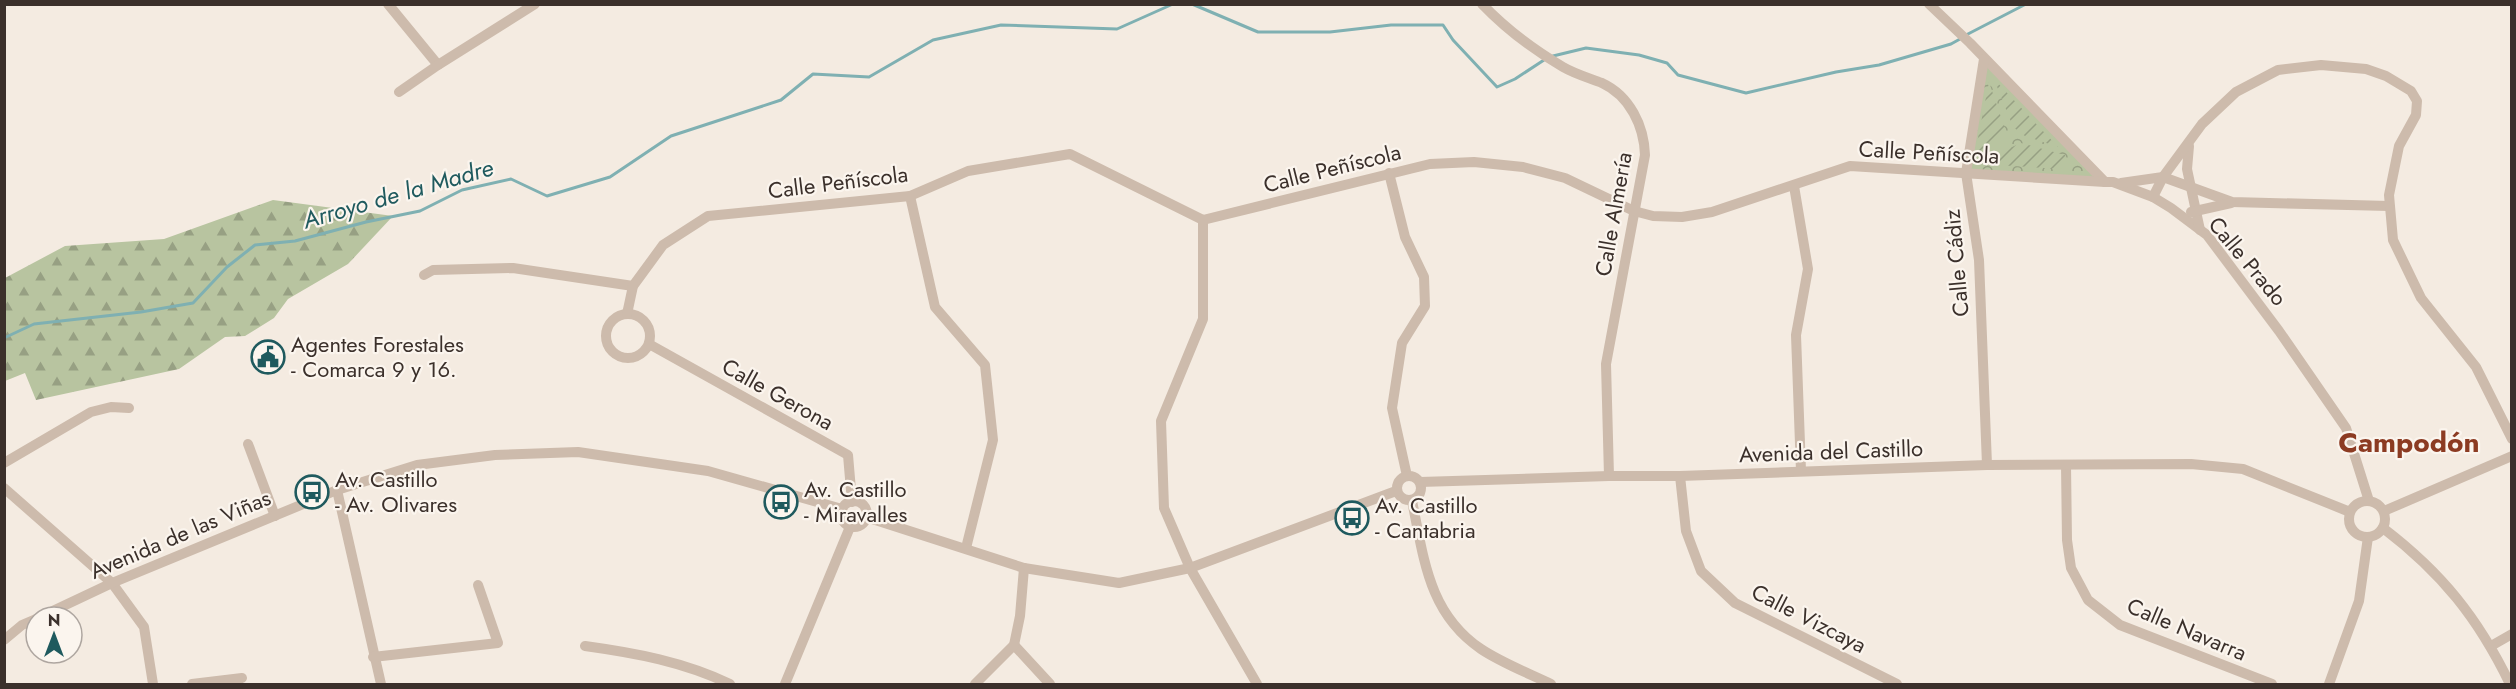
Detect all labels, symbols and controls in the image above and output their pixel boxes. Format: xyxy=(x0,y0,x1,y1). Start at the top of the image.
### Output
street label: Calle Peñíscola xyxy=(1858,132,2000,172)
street label: Calle Peñíscola xyxy=(1260,135,1404,201)
street label: Calle Almería xyxy=(1586,149,1640,279)
water label: Arroyo de la Madre xyxy=(298,150,497,238)
street label: Calle Peñíscola xyxy=(766,158,910,206)
street label: Calle Cádiz xyxy=(1935,208,1977,318)
street label: Calle Prado xyxy=(2201,209,2295,313)
place label: Agentes Forestales - Comarca 9 y 16. xyxy=(291,328,464,385)
public building icon: Agentes Forestales - Comarca 9 y 16. xyxy=(250,339,286,375)
street label: Calle Gerona xyxy=(716,350,840,438)
district label: Campodón xyxy=(2338,422,2480,463)
street label: Avenida del Castillo xyxy=(1738,432,1924,470)
place label: Av. Castillo - Av. Olivares xyxy=(335,463,457,520)
place label: Av. Castillo - Miravalles xyxy=(804,473,907,530)
bus stop icon: Av. Castillo - Av. Olivares xyxy=(294,474,330,510)
street label: Avenida de las Viñas xyxy=(84,481,276,587)
bus stop icon: Av. Castillo - Miravalles xyxy=(763,484,799,520)
place label: Av. Castillo - Cantabria xyxy=(1375,489,1478,546)
bus stop icon: Av. Castillo - Cantabria xyxy=(1334,500,1370,536)
street label: Calle Vizcaya xyxy=(1746,575,1872,661)
street label: Calle Navarra xyxy=(2122,589,2252,669)
north arrow xyxy=(24,605,84,665)
text: N xyxy=(48,609,60,632)

